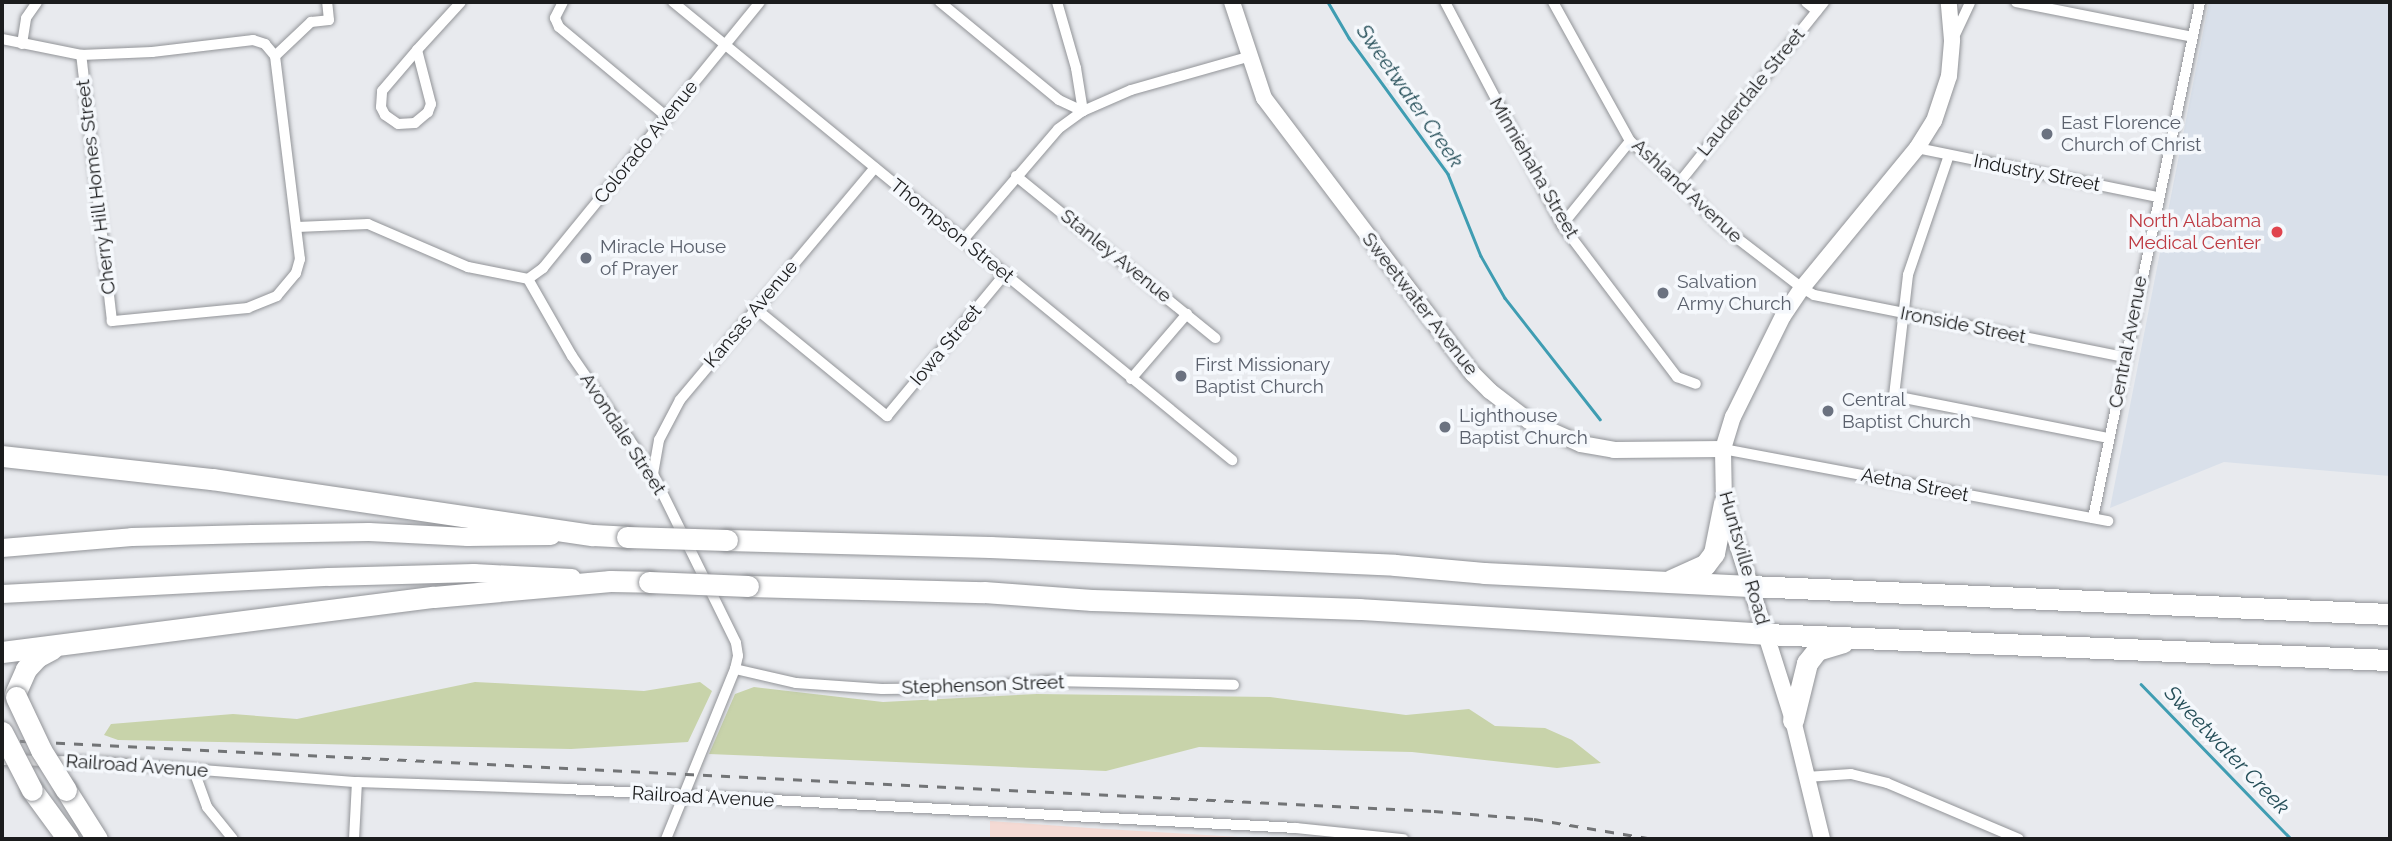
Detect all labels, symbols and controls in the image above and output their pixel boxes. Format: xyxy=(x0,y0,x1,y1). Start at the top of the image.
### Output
water label: Sweetwater Creek xyxy=(1351,19,1469,173)
street label: Lauderdale Street xyxy=(1692,23,1810,161)
street label: Colorado Avenue xyxy=(589,76,703,208)
street label: Cherry Hill Homes Street xyxy=(71,78,121,296)
street label: Minniehaha Street xyxy=(1484,94,1584,242)
place label: East Florence Church of Christ xyxy=(2061,112,2202,156)
marker: East Florence Church of Christ xyxy=(2039,126,2055,142)
street label: Ashland Avenue xyxy=(1627,134,1747,248)
street label: Industry Street xyxy=(1972,150,2102,196)
street label: Thompson Street xyxy=(886,174,1018,288)
street label: Stanley Avenue xyxy=(1056,204,1176,308)
place label: North Alabama Medical Center xyxy=(2127,210,2261,254)
marker: North Alabama Medical Center xyxy=(2267,222,2287,242)
street label: Sweetwater Avenue xyxy=(1357,228,1483,380)
place label: Miracle House of Prayer xyxy=(600,236,726,280)
marker: Miracle House of Prayer xyxy=(578,250,594,266)
street label: Kansas Avenue xyxy=(699,255,803,373)
place label: Salvation Army Church xyxy=(1677,271,1792,315)
street label: Central Avenue xyxy=(2104,273,2152,411)
marker: Salvation Army Church xyxy=(1655,285,1671,301)
street label: Iowa Street xyxy=(906,300,986,390)
street label: Ironside Street xyxy=(1898,302,2028,348)
place label: First Missionary Baptist Church xyxy=(1195,354,1330,398)
marker: First Missionary Baptist Church xyxy=(1173,368,1189,384)
street label: Avondale Street xyxy=(575,369,671,499)
place label: Central Baptist Church xyxy=(1842,389,1971,433)
marker: Central Baptist Church xyxy=(1820,403,1836,419)
place label: Lighthouse Baptist Church xyxy=(1459,405,1588,449)
marker: Lighthouse Baptist Church xyxy=(1437,419,1453,435)
street label: Aetna Street xyxy=(1859,463,1971,507)
street label: Huntsville Road xyxy=(1714,489,1774,627)
street label: Stephenson Street xyxy=(901,671,1065,699)
water label: Sweetwater Creek xyxy=(2159,680,2295,820)
street label: Railroad Avenue xyxy=(65,750,209,782)
street label: Railroad Avenue xyxy=(631,782,775,812)

